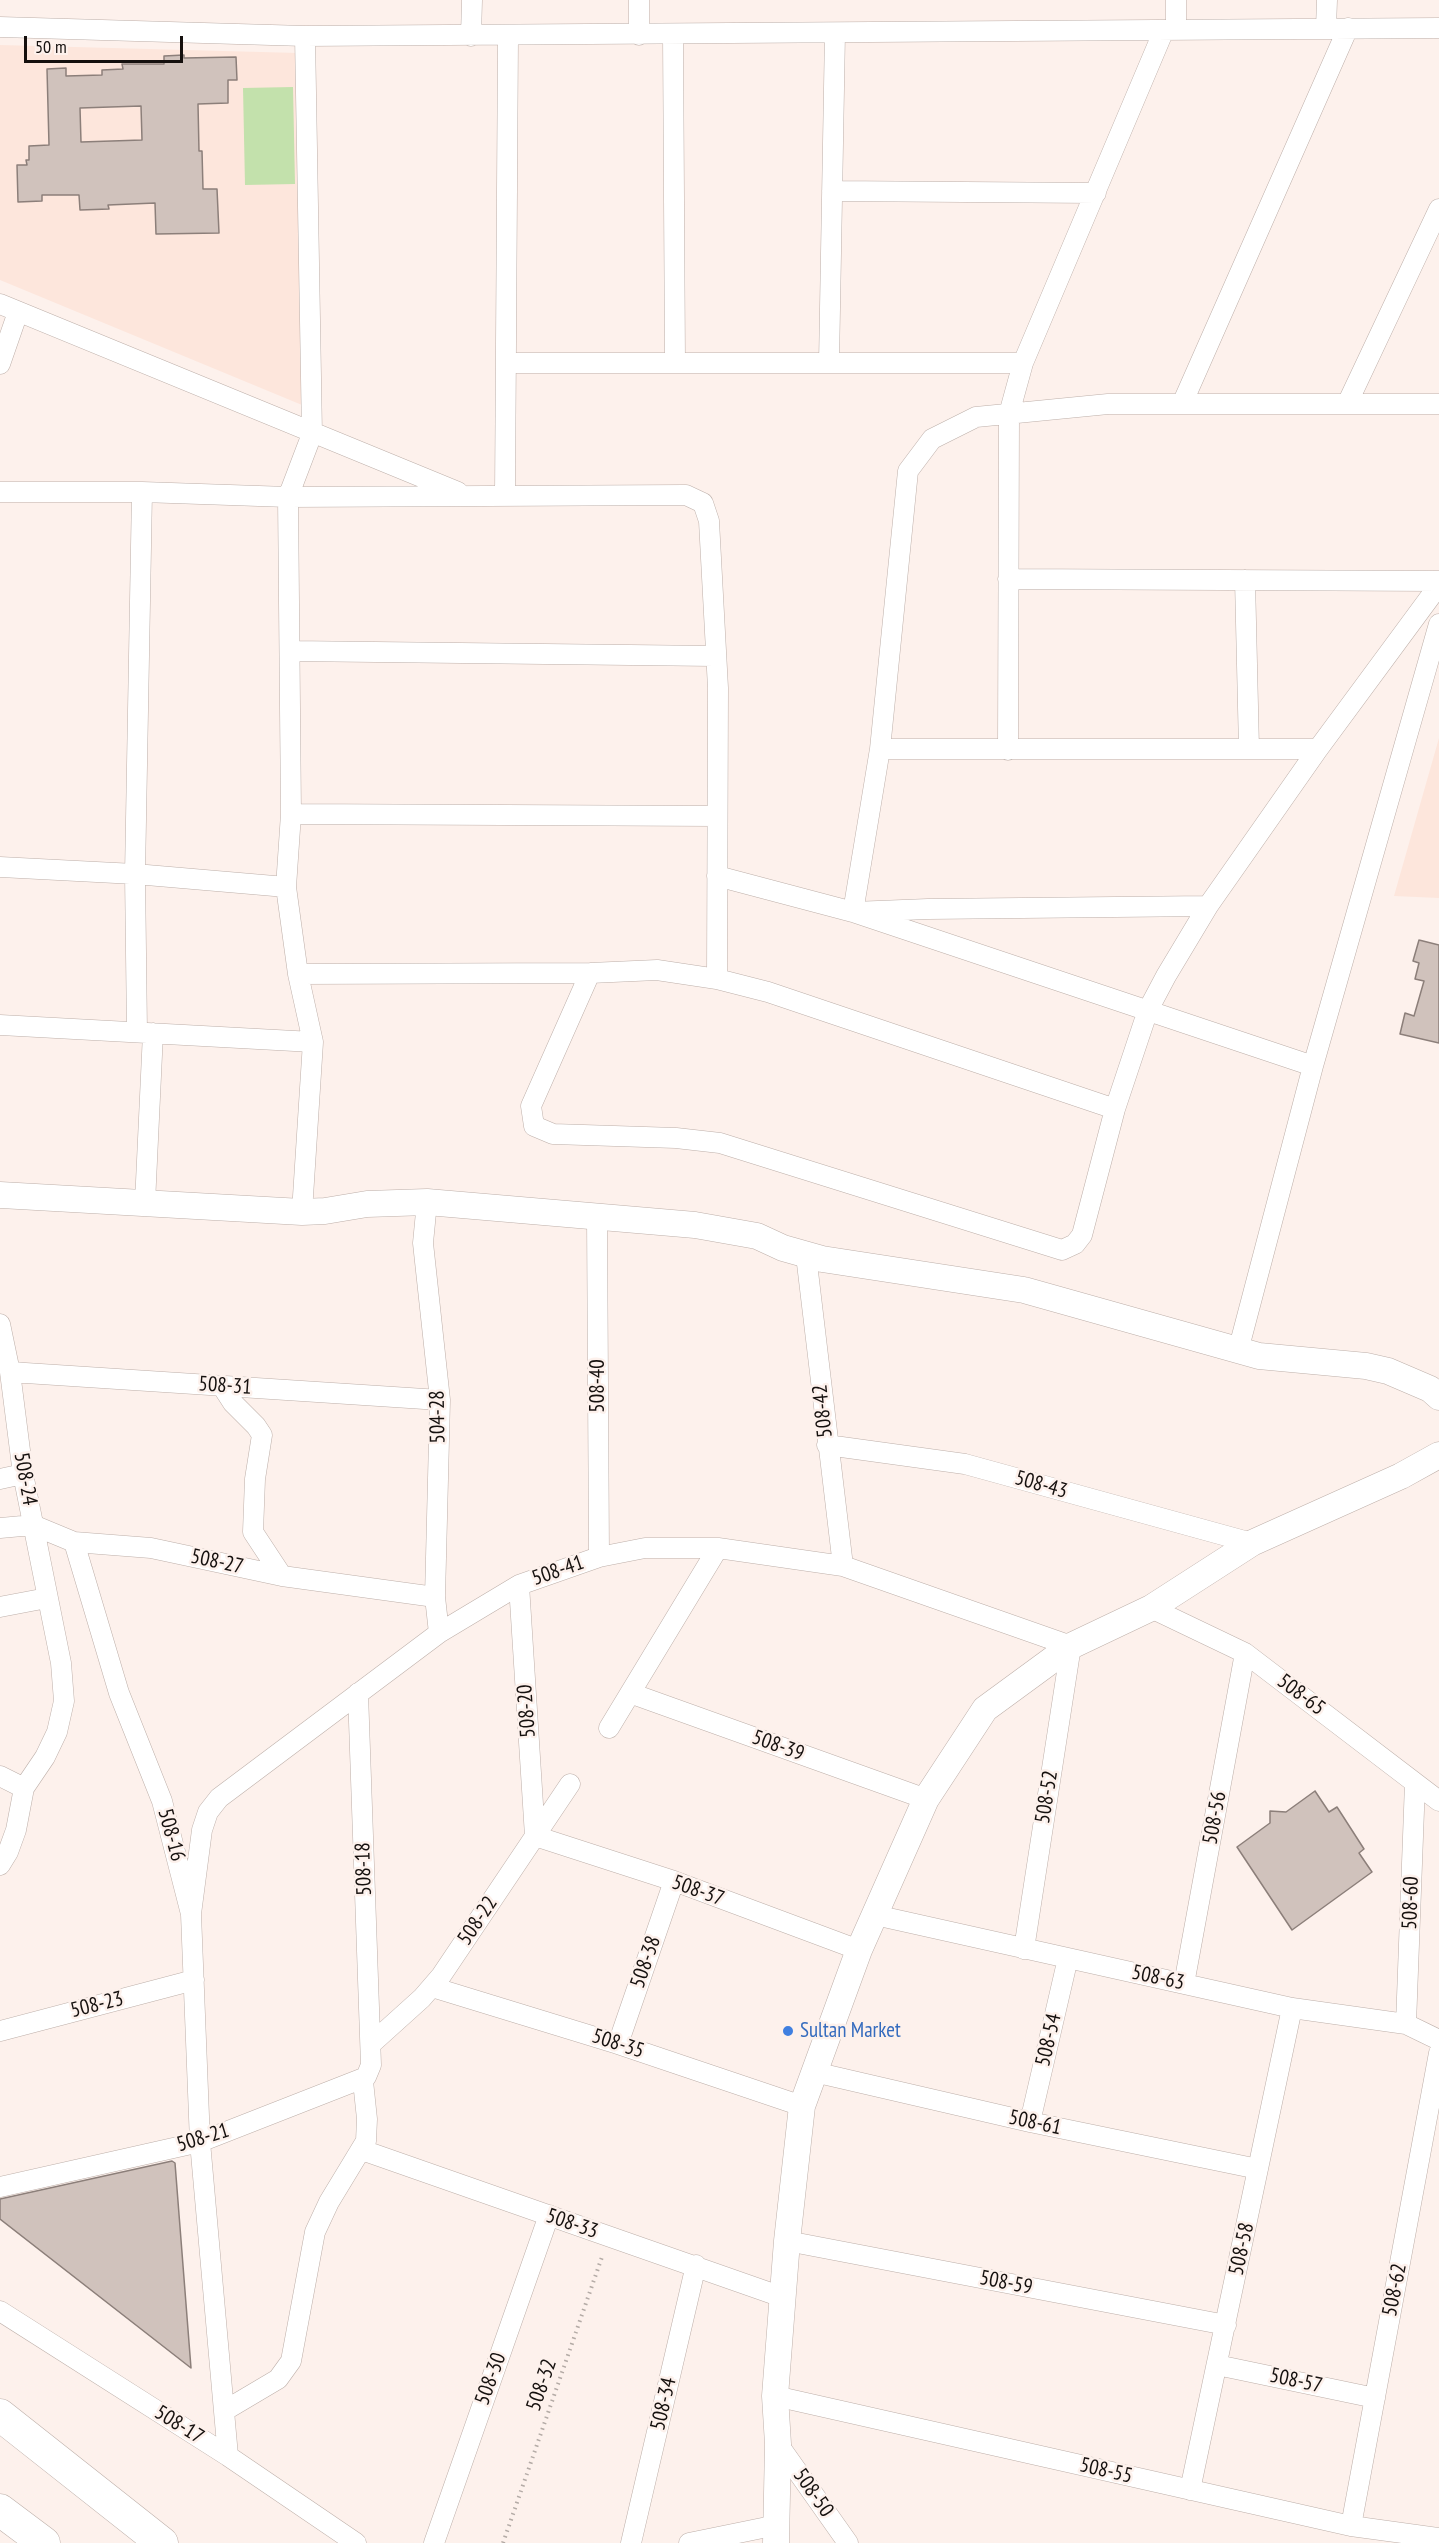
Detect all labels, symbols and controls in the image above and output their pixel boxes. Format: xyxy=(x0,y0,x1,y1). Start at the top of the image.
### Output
scale bar xyxy=(27,24,186,62)
text: 50 m xyxy=(35,35,67,58)
street label: 508-40 xyxy=(585,1359,611,1413)
street label: 508-31 xyxy=(198,1372,252,1400)
street label: 508-42 xyxy=(808,1383,838,1439)
street label: 504-28 xyxy=(425,1390,451,1444)
street label: 508-24 xyxy=(8,1451,42,1507)
street label: 508-43 xyxy=(1012,1466,1070,1504)
street label: 508-27 xyxy=(188,1544,246,1580)
street label: 508-41 xyxy=(529,1550,587,1592)
street label: 508-65 xyxy=(1272,1669,1330,1721)
street label: 508-20 xyxy=(513,1684,541,1738)
street label: 508-39 xyxy=(749,1725,807,1767)
street label: 508-52 xyxy=(1030,1769,1064,1825)
street label: 508-56 xyxy=(1198,1790,1232,1846)
street label: 508-16 xyxy=(152,1806,190,1864)
street label: 508-18 xyxy=(350,1842,378,1896)
street label: 508-37 xyxy=(669,1870,727,1912)
street label: 508-60 xyxy=(1397,1876,1425,1930)
street label: 508-22 xyxy=(453,1892,503,1950)
street label: 508-38 xyxy=(625,1933,667,1991)
street label: 508-63 xyxy=(1129,1960,1187,1996)
street label: 508-23 xyxy=(68,1986,126,2024)
street label: 508-54 xyxy=(1031,2011,1067,2069)
place label: Sultan Market xyxy=(800,2018,901,2044)
street label: 508-35 xyxy=(589,2024,647,2064)
marker: Sultan Market xyxy=(781,2024,795,2038)
street label: 508-61 xyxy=(1006,2105,1064,2141)
street label: 508-21 xyxy=(174,2118,232,2158)
street label: 508-33 xyxy=(543,2203,601,2245)
street label: 508-58 xyxy=(1224,2220,1260,2278)
street label: 508-62 xyxy=(1378,2261,1412,2319)
street label: 508-59 xyxy=(977,2266,1035,2300)
street label: 508-30 xyxy=(470,2350,512,2408)
street label: 508-32 xyxy=(521,2356,563,2414)
street label: 508-57 xyxy=(1267,2363,1325,2399)
street label: 508-34 xyxy=(646,2375,682,2433)
street label: 508-17 xyxy=(150,2400,208,2450)
street label: 508-55 xyxy=(1077,2453,1135,2489)
street label: 508-50 xyxy=(787,2464,839,2522)

